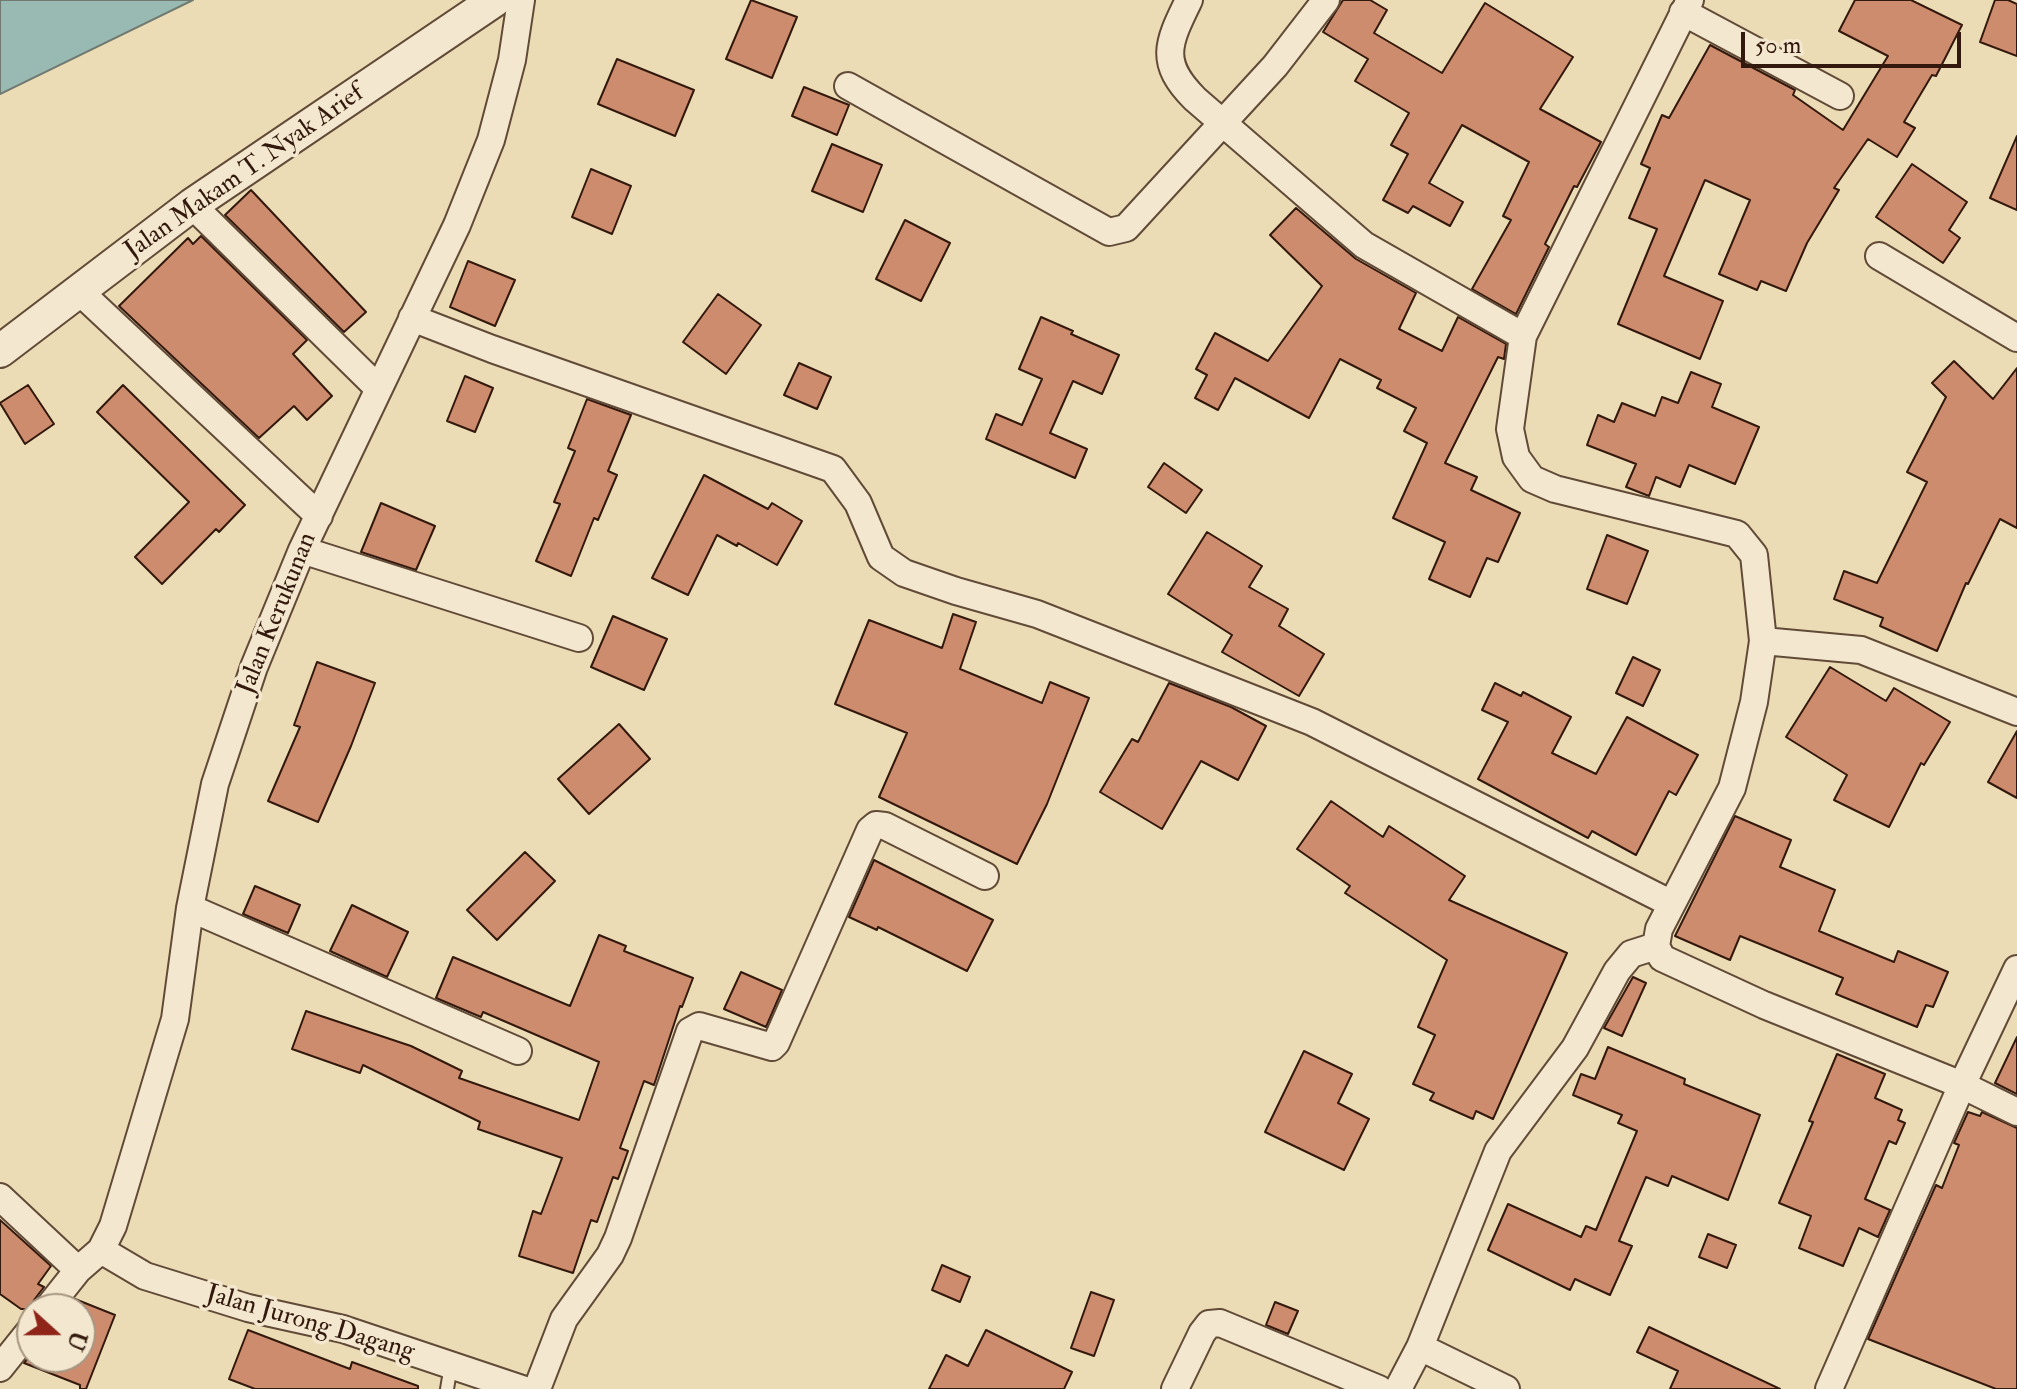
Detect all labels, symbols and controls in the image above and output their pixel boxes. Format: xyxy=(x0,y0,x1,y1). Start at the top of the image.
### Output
scale bar xyxy=(1745,16,1965,66)
text: 50 m xyxy=(1755,30,1801,61)
street label: Jalan Makam T. Nyak Arief xyxy=(119,79,371,267)
street label: Jalan Kerukunan xyxy=(231,528,325,700)
street label: Jalan Jurong Dagang xyxy=(202,1279,418,1369)
north arrow xyxy=(16,1293,96,1373)
text: U xyxy=(60,1327,93,1355)

